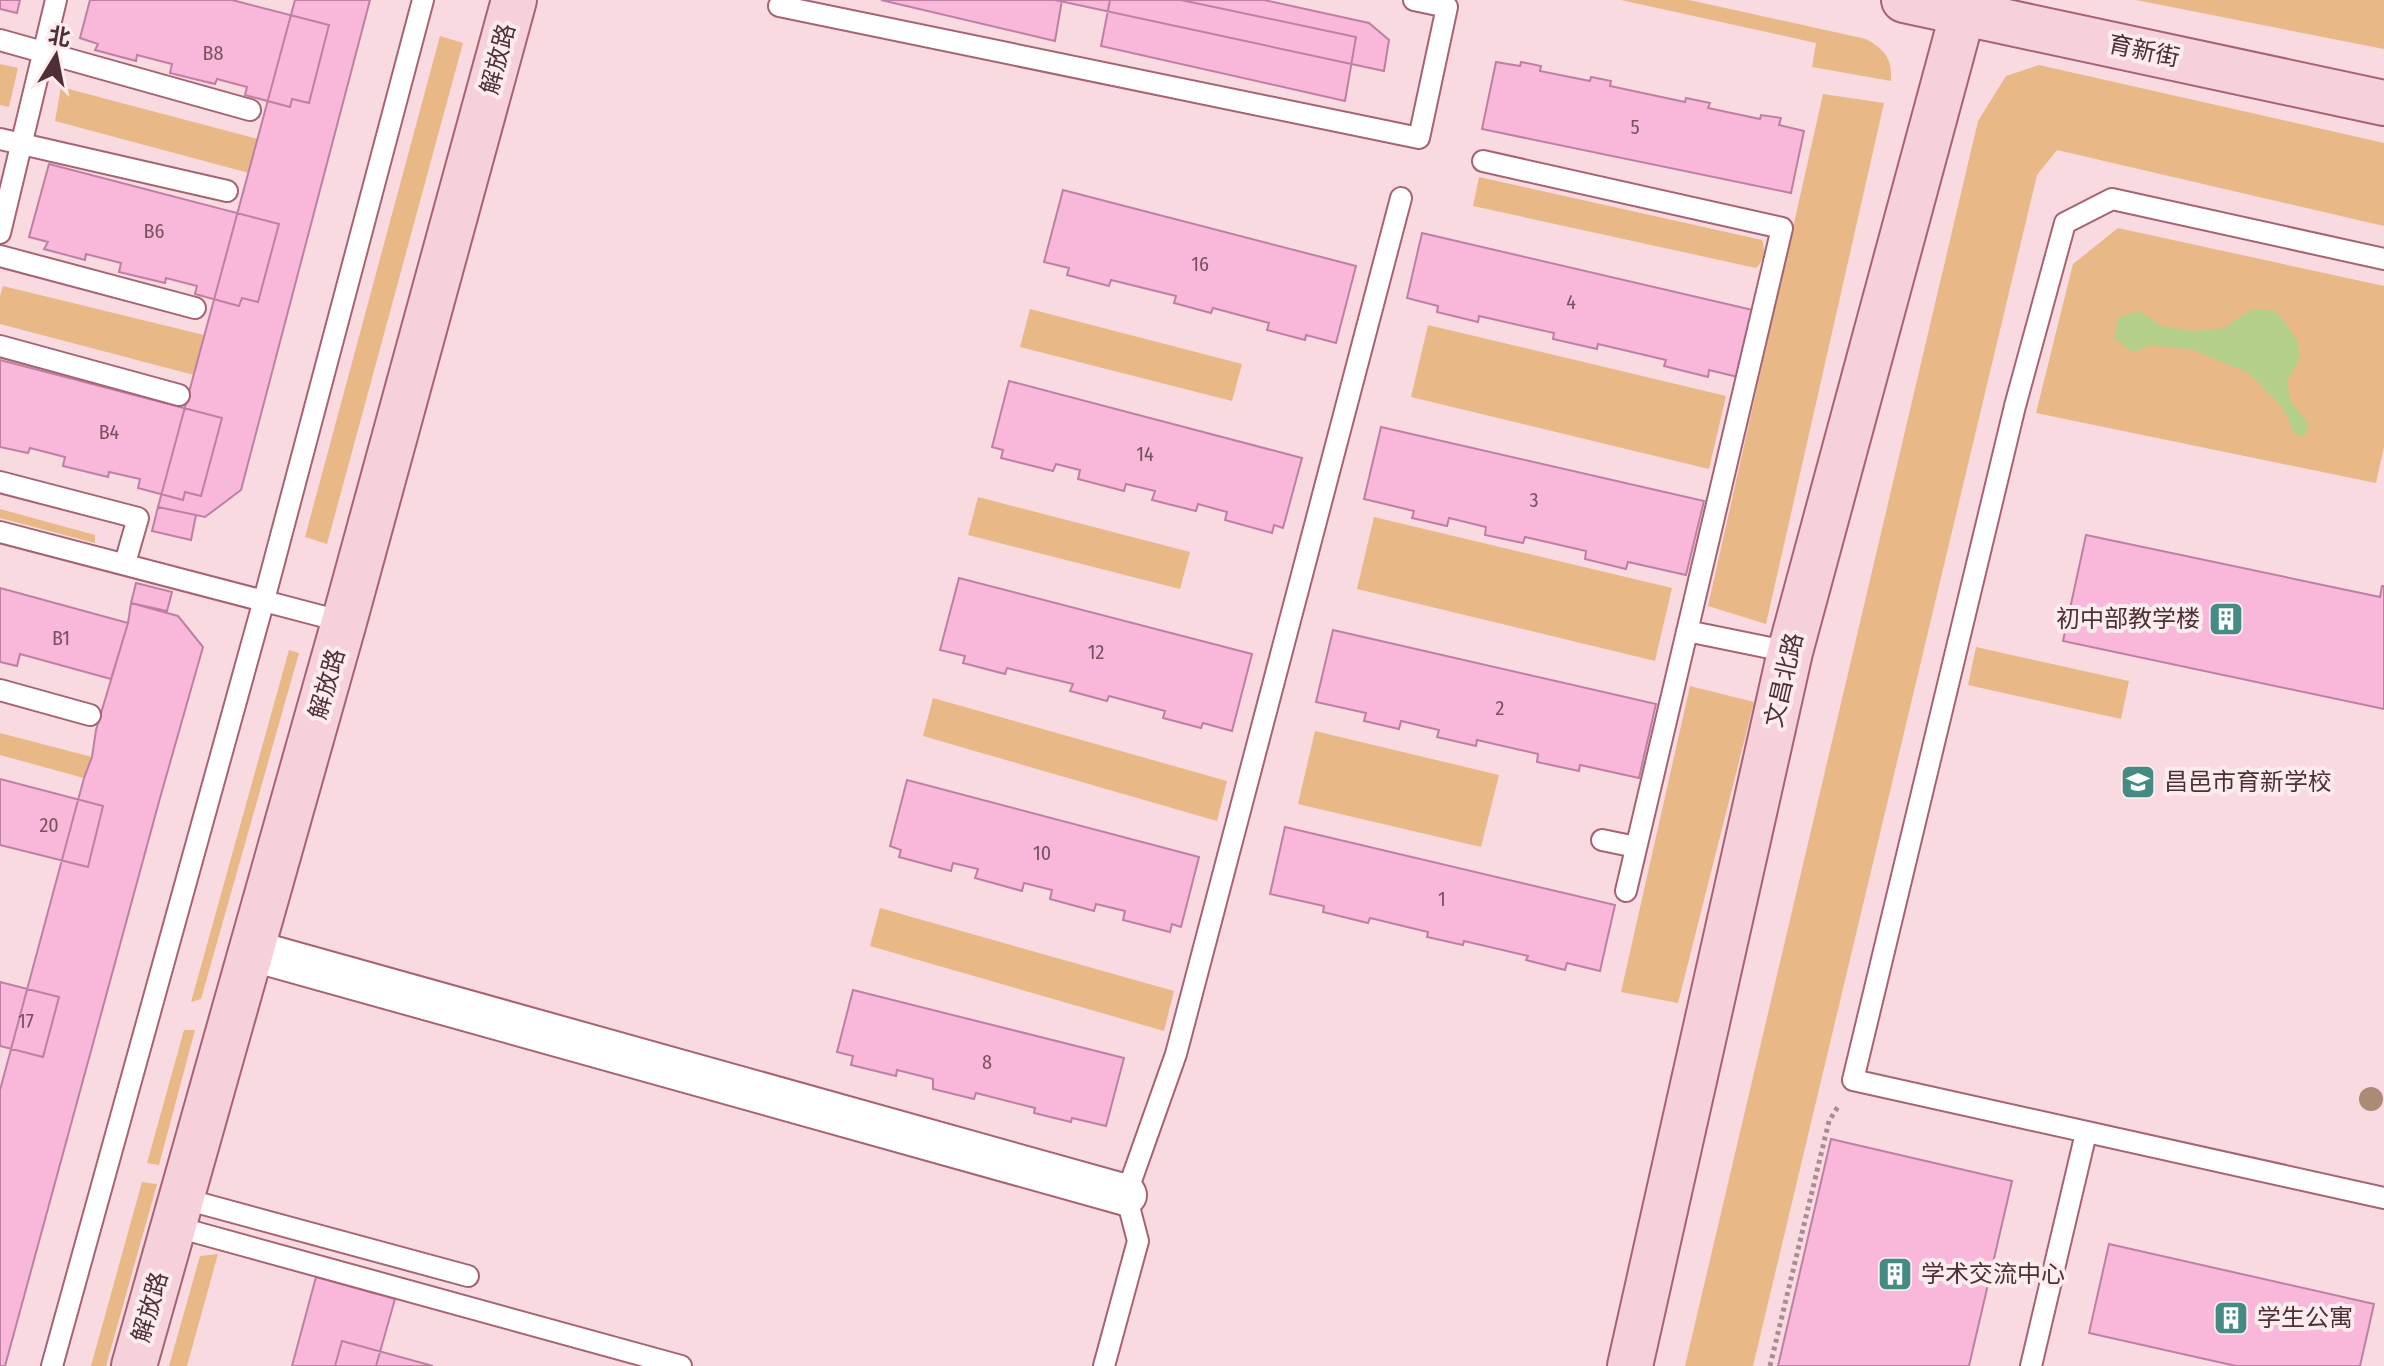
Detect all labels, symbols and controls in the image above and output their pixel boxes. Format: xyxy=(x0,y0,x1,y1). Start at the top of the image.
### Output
north arrow xyxy=(16,16,96,96)
street label: 解放路 xyxy=(475,21,521,97)
text: 北 xyxy=(46,22,73,52)
street label: 育新街 xyxy=(2106,30,2182,72)
house number: B8 xyxy=(203,41,223,65)
house number: 5 xyxy=(1630,115,1640,139)
house number: B6 xyxy=(144,219,165,243)
house number: 16 xyxy=(1191,252,1209,276)
house number: 4 xyxy=(1566,290,1576,314)
house number: B4 xyxy=(99,420,120,444)
house number: 14 xyxy=(1136,442,1154,466)
house number: 3 xyxy=(1529,488,1539,512)
building icon: 初中部教学楼 xyxy=(2207,600,2245,638)
place label: 初中部教学楼 xyxy=(2056,605,2200,633)
house number: B1 xyxy=(52,626,70,650)
street label: 文昌北路 xyxy=(1760,630,1808,730)
house number: 12 xyxy=(1088,640,1104,664)
street label: 解放路 xyxy=(304,646,350,722)
house number: 2 xyxy=(1496,696,1505,720)
school or university icon: 昌邑市育新学校 xyxy=(2119,763,2157,801)
place label: 昌邑市育新学校 xyxy=(2164,768,2332,796)
house number: 20 xyxy=(39,813,59,837)
house number: 10 xyxy=(1033,841,1051,865)
house number: 1 xyxy=(1438,887,1446,911)
house number: 17 xyxy=(18,1009,34,1033)
house number: 8 xyxy=(982,1050,992,1074)
building icon: 学术交流中心 xyxy=(1876,1255,1914,1293)
place label: 学术交流中心 xyxy=(1921,1260,2065,1288)
street label: 解放路 xyxy=(127,1269,173,1345)
building icon: 学生公寓 xyxy=(2212,1299,2250,1337)
place label: 学生公寓 xyxy=(2257,1304,2353,1332)

